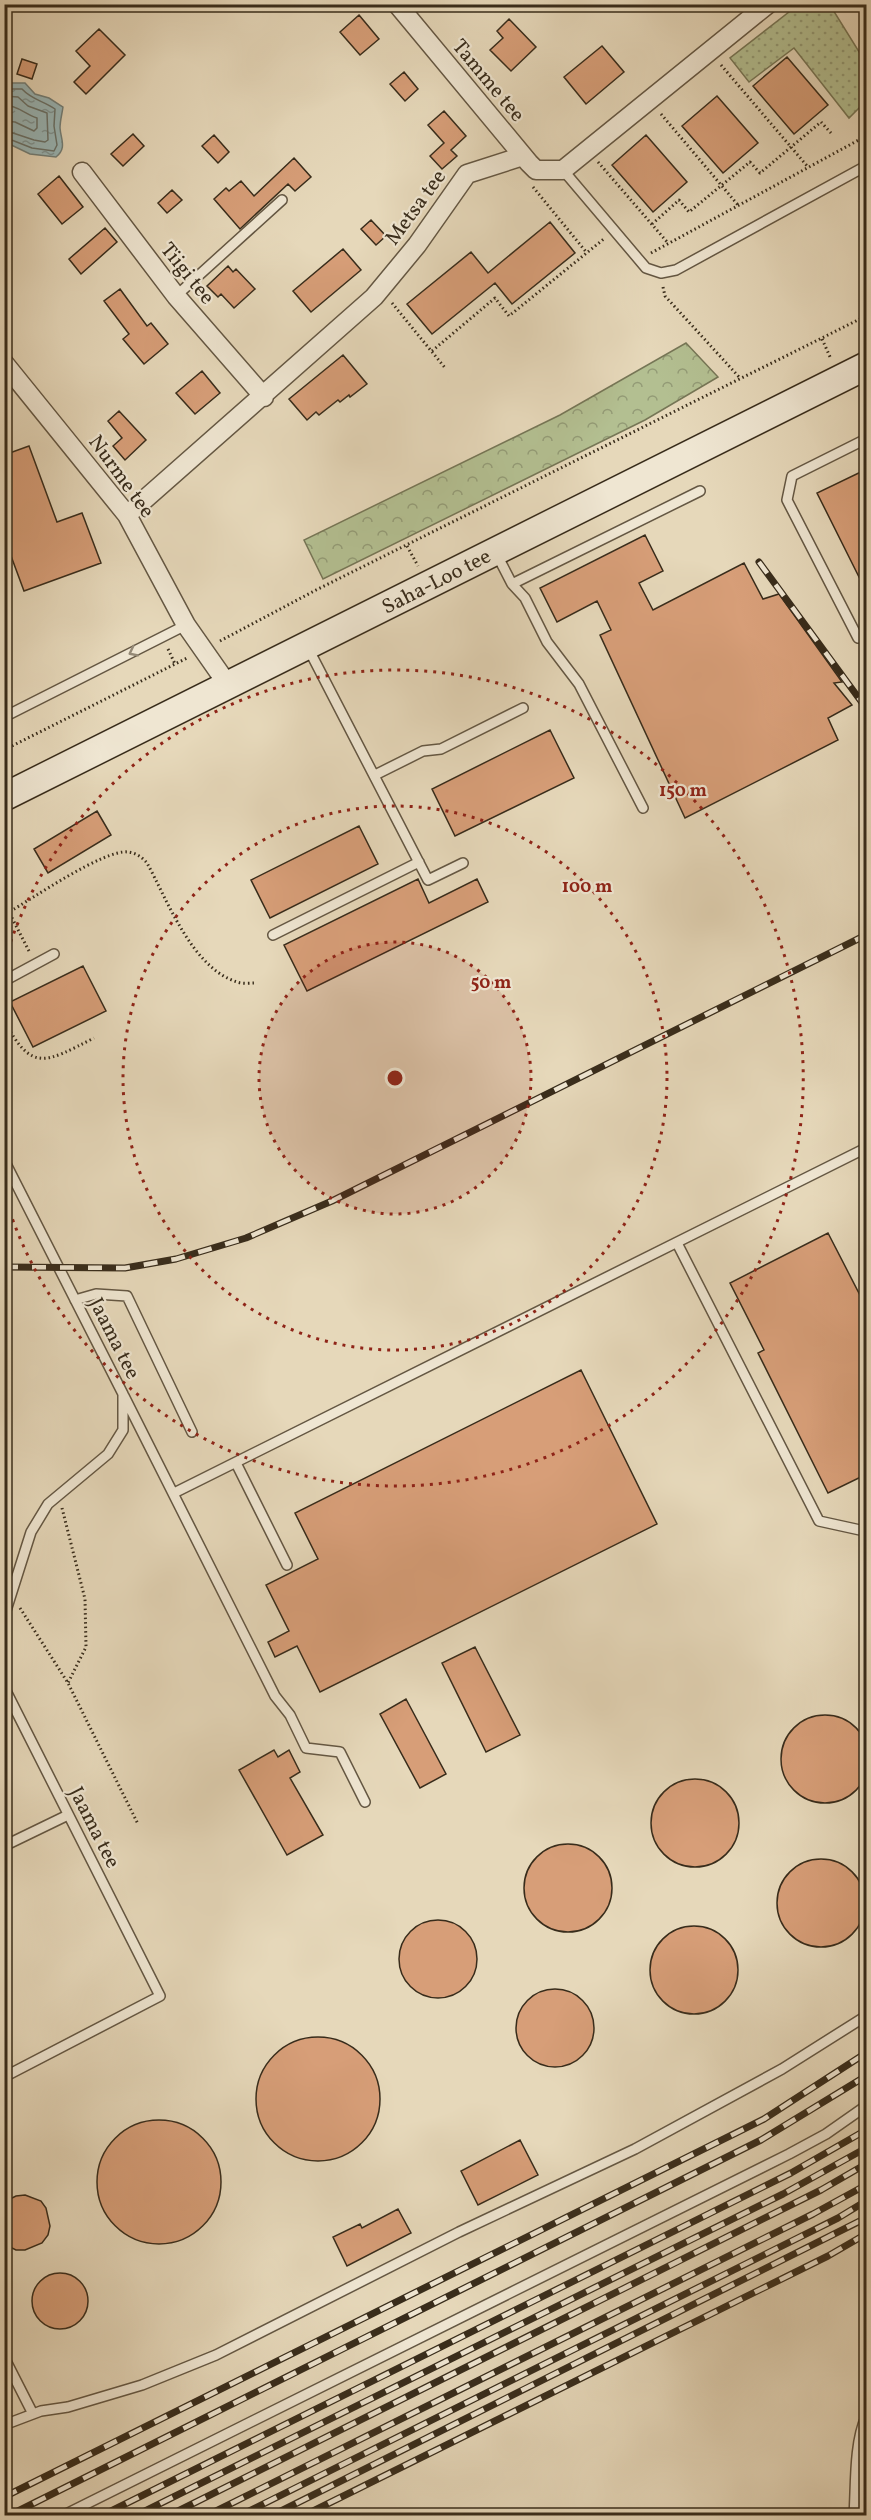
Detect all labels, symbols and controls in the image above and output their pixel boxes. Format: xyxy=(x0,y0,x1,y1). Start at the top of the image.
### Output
street label: Tamme tee xyxy=(445,33,531,129)
street label: Metsa tee xyxy=(379,164,454,252)
street label: Tiigi tee xyxy=(153,237,221,311)
street label: Nurme tee xyxy=(81,430,161,524)
street label: Saha-Loo tee xyxy=(377,542,496,622)
one-way arrow xyxy=(129,644,140,656)
text: 150 m xyxy=(659,779,707,804)
text: 100 m xyxy=(562,875,612,900)
text: 50 m xyxy=(471,971,511,996)
centre of rings xyxy=(385,1068,405,1088)
street label: Jaama tee xyxy=(81,1293,147,1385)
street label: Jaama tee xyxy=(61,1782,127,1874)

